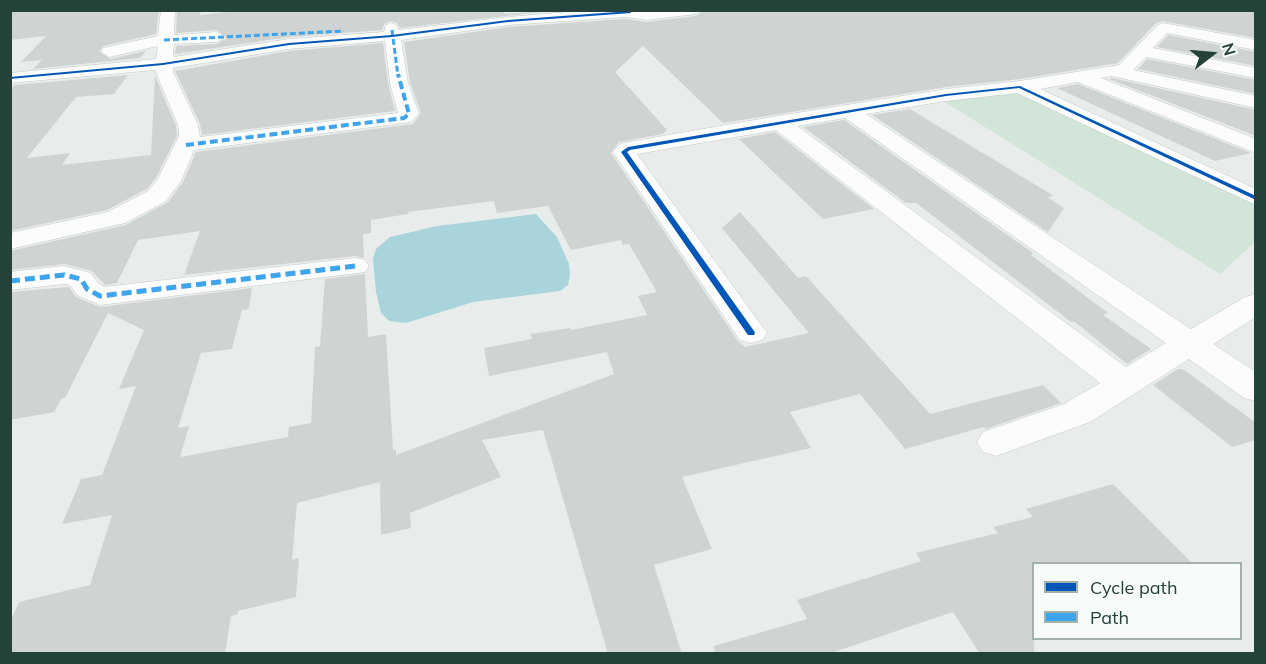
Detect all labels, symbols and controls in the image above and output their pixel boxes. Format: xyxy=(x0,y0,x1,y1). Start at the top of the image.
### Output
north arrow xyxy=(1182,24,1242,84)
text: N xyxy=(1218,40,1241,58)
legend xyxy=(1032,562,1242,640)
text: Cycle path xyxy=(1090,576,1177,599)
text: Path xyxy=(1090,606,1129,629)

